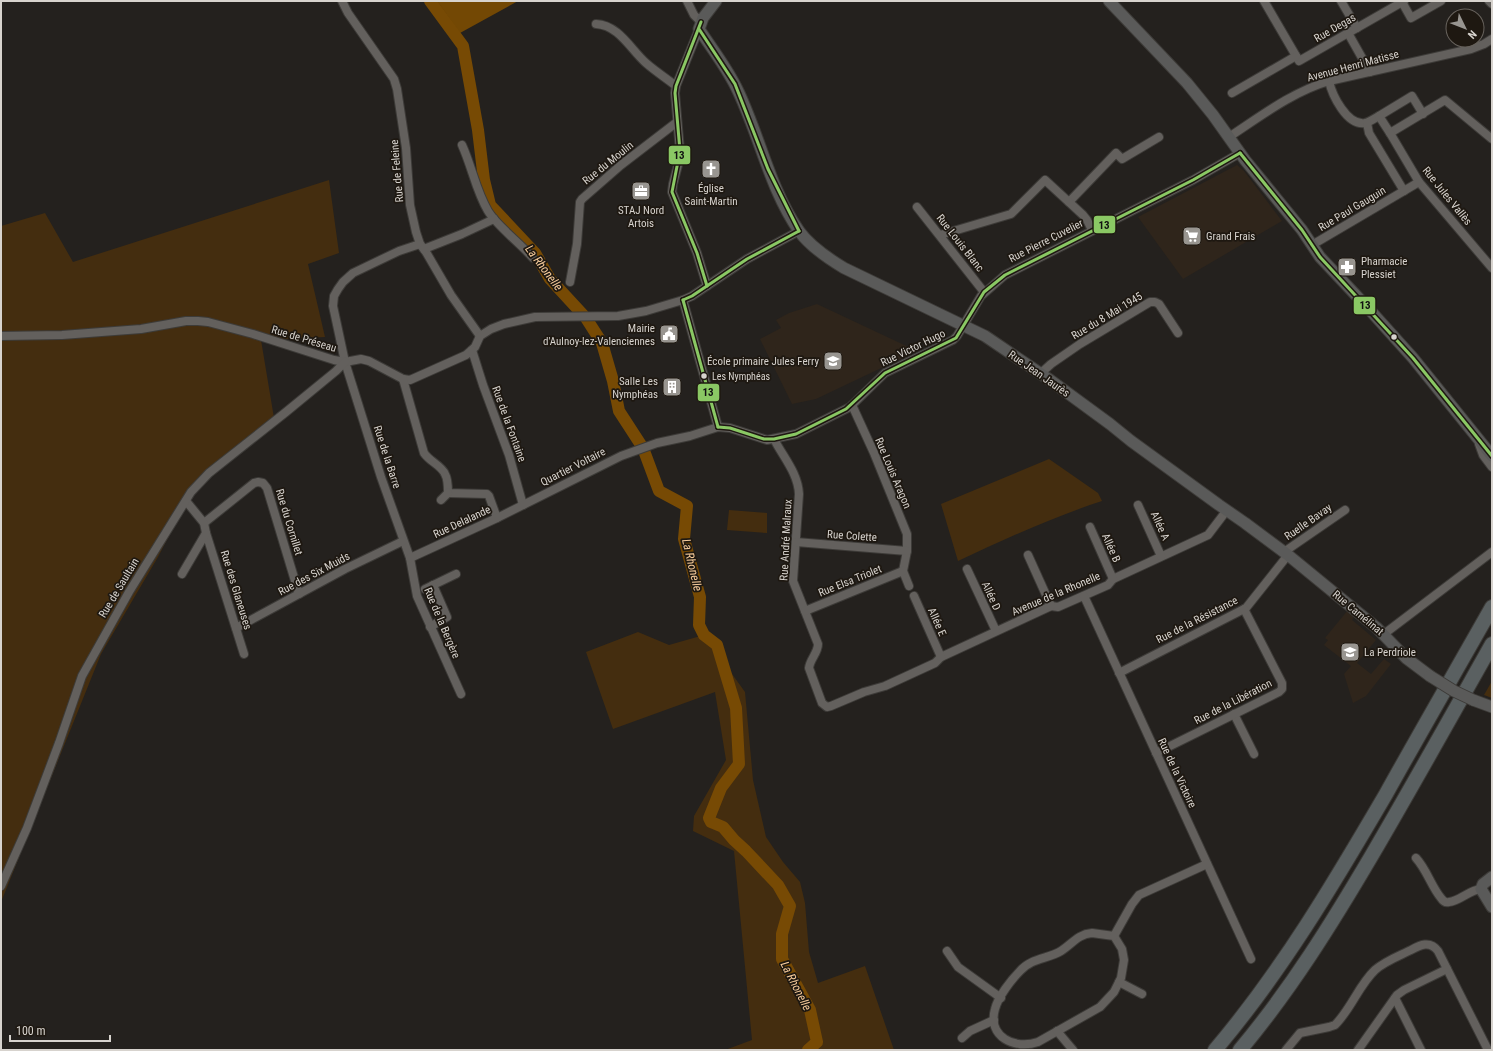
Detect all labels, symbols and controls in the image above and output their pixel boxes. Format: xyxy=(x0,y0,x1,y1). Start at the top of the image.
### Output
north arrow xyxy=(1445,8,1485,48)
street label: Rue Degas xyxy=(1312,11,1358,45)
text: N xyxy=(1465,28,1479,42)
street label: Avenue Henri Matisse xyxy=(1306,47,1400,85)
street label: Rue de Feleine xyxy=(388,139,406,203)
street label: Rue du Moulin xyxy=(580,139,636,187)
line badge: 13 xyxy=(668,145,691,165)
text: 13 xyxy=(673,149,685,162)
church icon: Église Saint-Martin xyxy=(700,158,722,180)
street label: Rue Jules Vallès xyxy=(1420,164,1474,228)
office icon: STAJ Nord Artois xyxy=(630,180,652,202)
place label: Église Saint-Martin xyxy=(684,182,738,208)
street label: Rue Paul Gauguin xyxy=(1316,184,1388,234)
place label: STAJ Nord Artois xyxy=(618,204,664,230)
street label: Rue Louis Blanc xyxy=(934,212,986,274)
line badge: 13 xyxy=(1093,215,1116,234)
street label: Rue Pierre Cuvelier xyxy=(1007,216,1086,265)
text: 13 xyxy=(1098,219,1110,232)
supermarket icon: Grand Frais xyxy=(1181,225,1203,247)
place label: Grand Frais xyxy=(1206,230,1255,243)
water label: La Rhonelle xyxy=(522,242,566,294)
place label: Pharmacie Plessiet xyxy=(1361,255,1407,281)
pharmacy icon: Pharmacie Plessiet xyxy=(1336,256,1358,278)
street label: Rue du 8 Mai 1945 xyxy=(1069,290,1145,342)
line badge: 13 xyxy=(1353,296,1376,315)
text: 13 xyxy=(1359,299,1371,312)
place label: Mairie d'Aulnoy-lez-Valenciennes xyxy=(543,322,655,348)
street label: Rue de Préseau xyxy=(270,323,338,355)
public building icon: Mairie d'Aulnoy-lez-Valenciennes xyxy=(658,323,680,345)
street label: Rue Victor Hugo xyxy=(879,327,948,369)
unlabelled marker xyxy=(1389,332,1399,342)
street label: Rue Jean Jaurès xyxy=(1006,348,1072,400)
school or university icon: École primaire Jules Ferry xyxy=(822,350,844,372)
place label: École primaire Jules Ferry xyxy=(707,355,819,368)
marker: Les Nymphéas xyxy=(699,371,709,381)
place label: Les Nymphéas xyxy=(712,371,770,382)
place label: Salle Les Nymphéas xyxy=(612,375,658,401)
building icon: Salle Les Nymphéas xyxy=(661,376,683,398)
line badge: 13 xyxy=(697,383,720,402)
street label: Rue de la Fontaine xyxy=(489,384,529,464)
text: 13 xyxy=(702,386,714,399)
street label: Rue de la Barre xyxy=(371,424,403,490)
street label: Rue Louis Aragon xyxy=(872,435,914,511)
street label: Quartier Voltaire xyxy=(538,445,608,489)
street label: Rue du Cornillet xyxy=(273,487,305,557)
street label: Rue André Malraux xyxy=(777,499,795,581)
street label: Ruelle Bavay xyxy=(1282,501,1334,543)
street label: Rue Delalande xyxy=(431,503,493,541)
street label: Allée A xyxy=(1148,509,1172,543)
street label: Rue Colette xyxy=(827,528,877,544)
street label: Allée B xyxy=(1099,532,1123,564)
water label: La Rhonelle xyxy=(679,537,705,593)
street label: Rue des Glaneuses xyxy=(218,549,254,631)
street label: Rue des Six Muids xyxy=(276,550,352,598)
street label: Rue de Saultain xyxy=(96,556,142,620)
street label: Rue Elsa Triolet xyxy=(816,562,884,600)
street label: Avenue de la Rhonelle xyxy=(1010,569,1102,619)
street label: Allée D xyxy=(979,579,1003,613)
street label: Rue de la Bergère xyxy=(421,586,463,660)
street label: Rue Camélinat xyxy=(1330,588,1386,638)
street label: Rue de la Résistance xyxy=(1154,594,1240,646)
street label: Allée E xyxy=(925,606,949,639)
school or university icon: La Perdriole xyxy=(1339,641,1361,663)
place label: La Perdriole xyxy=(1364,646,1416,659)
street label: Rue de la Libération xyxy=(1192,677,1274,727)
street label: Rue de la Victoire xyxy=(1155,736,1199,810)
water label: La Rhonelle xyxy=(778,959,815,1013)
scale bar xyxy=(10,1017,110,1043)
text: 100 m xyxy=(16,1024,46,1038)

